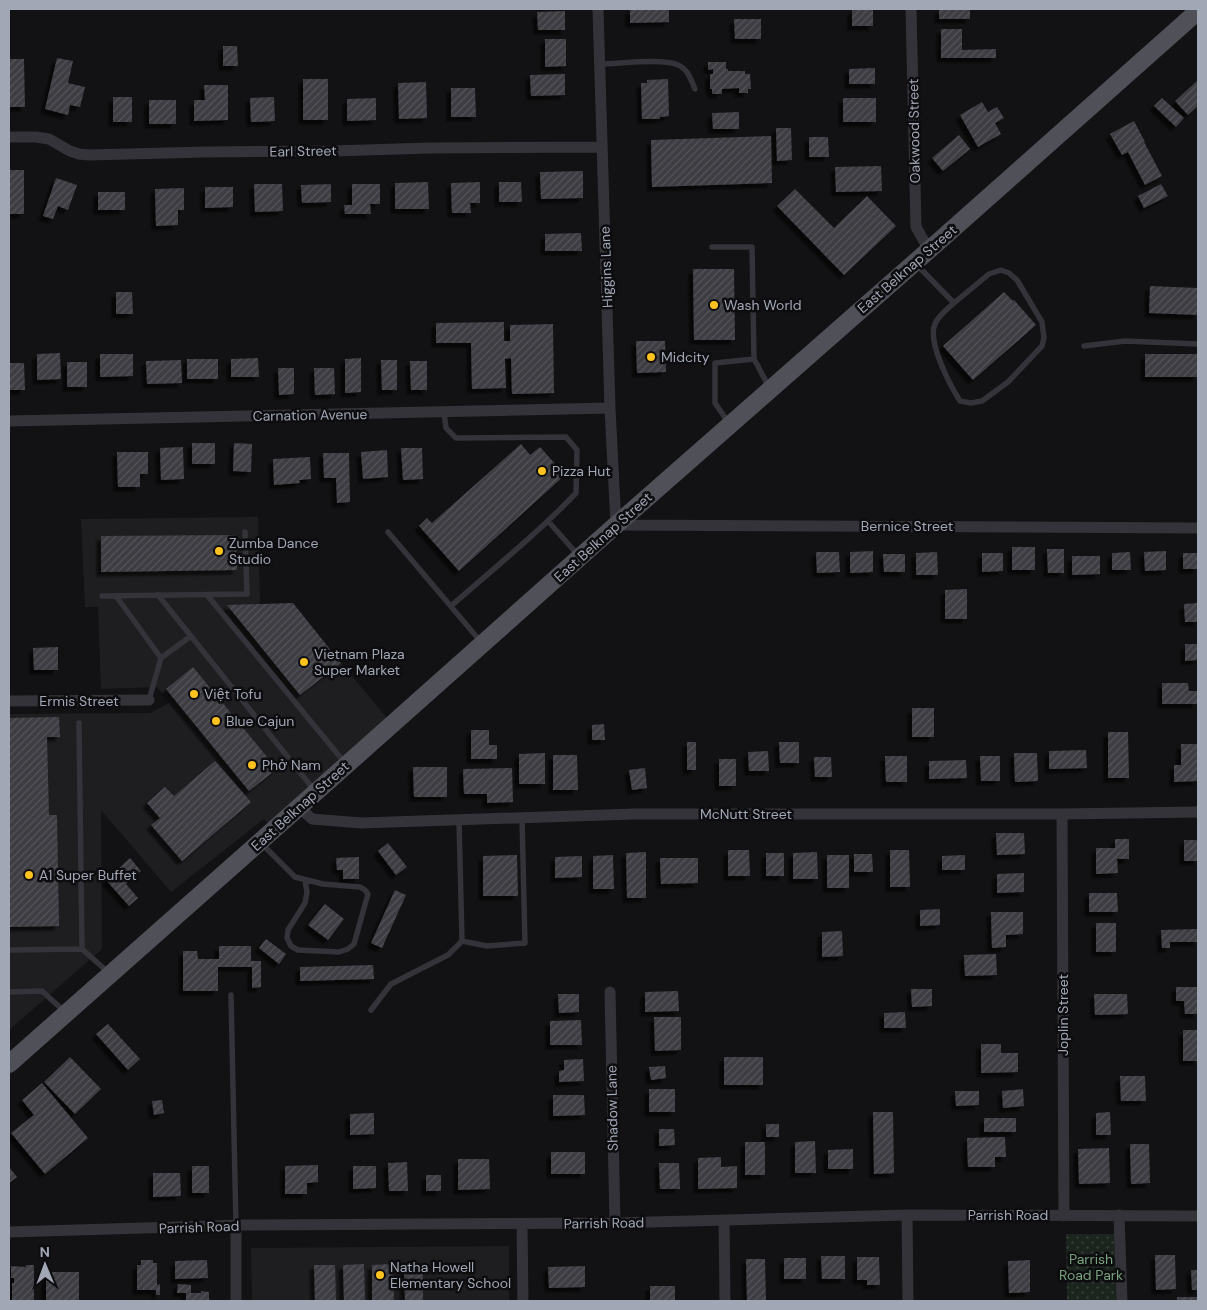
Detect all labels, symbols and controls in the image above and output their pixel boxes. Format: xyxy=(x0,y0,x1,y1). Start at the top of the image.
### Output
street label: Oakwood Street xyxy=(904,78,924,184)
street label: Earl Street xyxy=(269,141,337,161)
street label: East Belknap Street xyxy=(854,221,960,317)
street label: Higgins Lane xyxy=(596,226,616,308)
place label: Wash World xyxy=(724,296,802,314)
marker: Wash World xyxy=(708,299,720,311)
place label: Midcity xyxy=(661,348,710,366)
marker: Midcity xyxy=(645,351,657,363)
street label: Carnation Avenue xyxy=(252,405,368,425)
place label: Pizza Hut xyxy=(552,462,611,480)
marker: Pizza Hut xyxy=(536,465,548,477)
street label: East Belknap Street xyxy=(550,488,656,586)
street label: Bernice Street xyxy=(861,517,953,535)
place label: Zumba Dance Studio xyxy=(229,534,318,568)
marker: Zumba Dance Studio xyxy=(213,545,225,557)
place label: Vietnam Plaza Super Market xyxy=(314,645,405,679)
marker: Vietnam Plaza Super Market xyxy=(298,656,310,668)
place label: Việt Tofu xyxy=(204,685,261,703)
marker: Việt Tofu xyxy=(188,688,200,700)
street label: Ermis Street xyxy=(39,692,119,710)
place label: Blue Cajun xyxy=(226,712,294,730)
marker: Blue Cajun xyxy=(210,715,222,727)
place label: Phở Nam xyxy=(262,756,321,774)
street label: East Belknap Street xyxy=(247,757,353,855)
marker: Phở Nam xyxy=(246,759,258,771)
street label: McNutt Street xyxy=(700,805,792,823)
place label: A1 Super Buffet xyxy=(39,866,137,884)
marker: A1 Super Buffet xyxy=(23,869,35,881)
street label: Joplin Street xyxy=(1054,974,1072,1056)
street label: Shadow Lane xyxy=(602,1065,622,1151)
street label: Parrish Road xyxy=(968,1206,1048,1224)
street label: Parrish Road xyxy=(564,1213,644,1233)
street label: Parrish Road xyxy=(158,1217,240,1237)
north arrow xyxy=(20,1240,70,1290)
text: N xyxy=(40,1243,50,1261)
park label: Parrish Road Park xyxy=(1059,1250,1123,1284)
place label: Natha Howell Elementary School xyxy=(390,1258,511,1292)
marker: Natha Howell Elementary School xyxy=(374,1269,386,1281)

